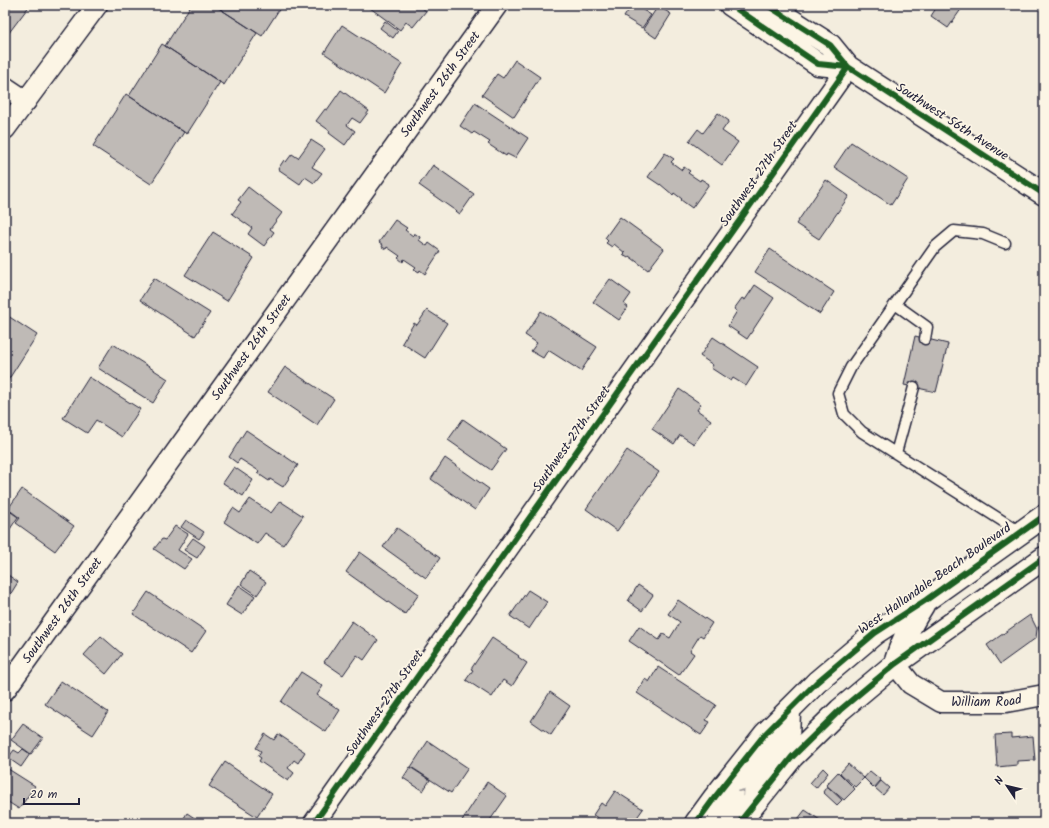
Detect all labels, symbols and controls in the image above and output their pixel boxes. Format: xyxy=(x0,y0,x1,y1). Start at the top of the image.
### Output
street label: Southwest 26th Street xyxy=(395,26,486,142)
street label: Southwest 56th Avenue xyxy=(891,77,1013,167)
street label: Southwest 27th Street xyxy=(715,116,804,231)
street label: Southwest 26th Street xyxy=(206,289,297,405)
street label: Southwest 27th Street xyxy=(528,381,617,496)
street label: West Hallandale Beach Boulevard xyxy=(854,518,1016,640)
street label: Southwest 26th Street xyxy=(17,552,108,668)
street label: Southwest 27th Street xyxy=(341,645,430,760)
street label: William Road xyxy=(951,689,1024,713)
north arrow xyxy=(987,766,1027,806)
text: N xyxy=(990,773,1009,789)
scale bar xyxy=(24,780,79,806)
text: 20 m xyxy=(30,785,58,804)
one-way arrow xyxy=(738,789,745,797)

